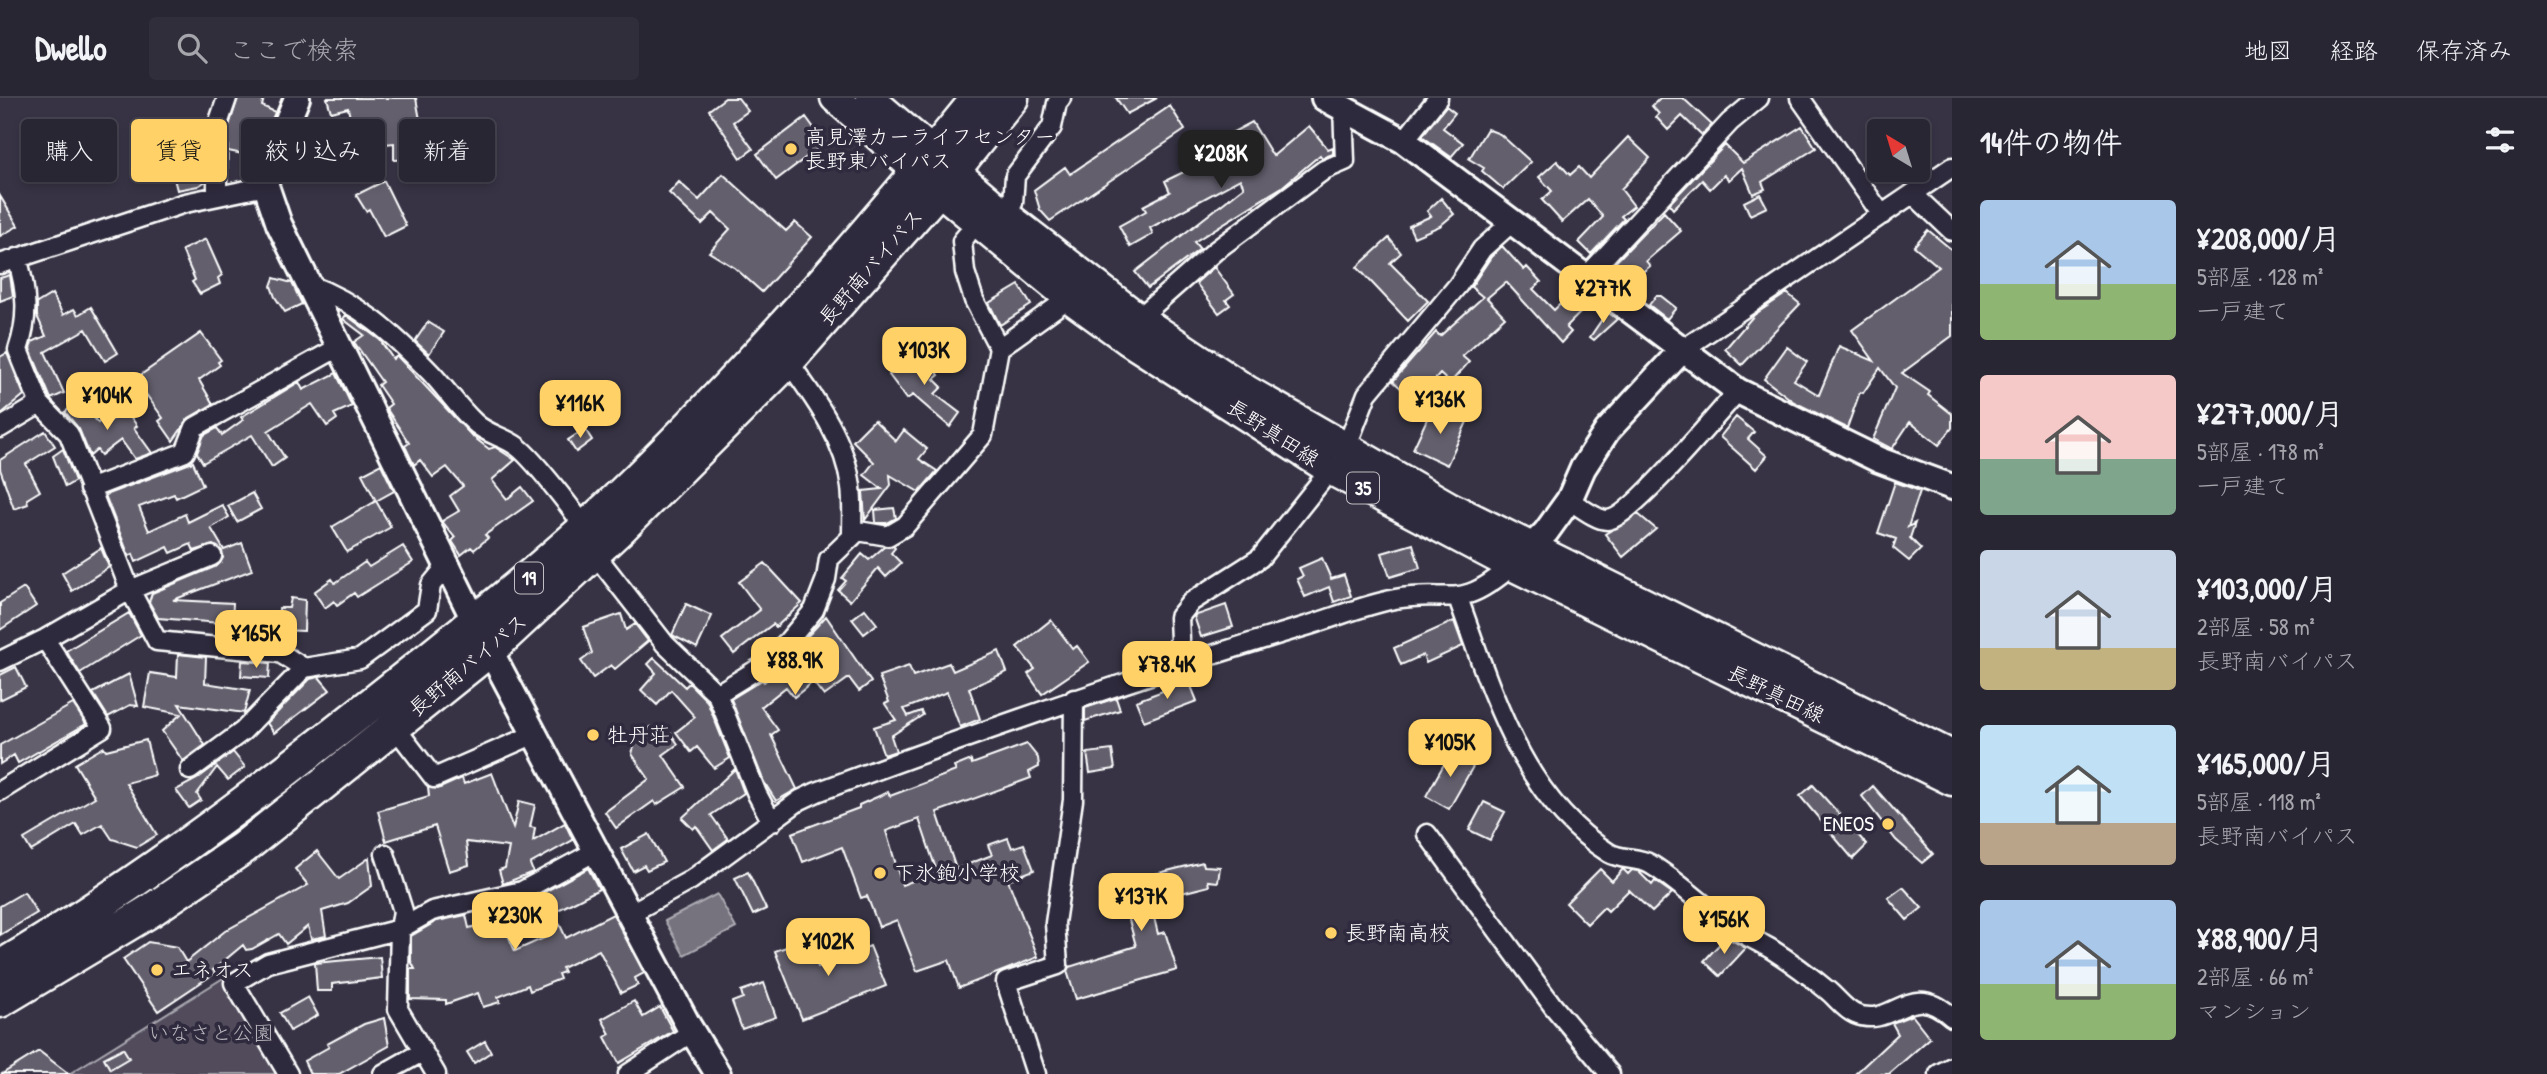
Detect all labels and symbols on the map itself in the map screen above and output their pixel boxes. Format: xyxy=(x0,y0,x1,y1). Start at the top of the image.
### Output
north arrow xyxy=(1867,119,1930,182)
place label: 高見澤カーライフセンター 長野東バイパス xyxy=(805,122,1055,175)
pin: ¥208K xyxy=(1172,130,1270,190)
marker: 高見澤カーライフセンター 長野東バイパス xyxy=(783,141,799,157)
street label: 長野南バイパス xyxy=(812,202,930,332)
pin: ¥277K xyxy=(1554,266,1652,325)
pin: ¥103K xyxy=(875,328,973,387)
pin: ¥104K xyxy=(58,372,156,432)
pin: ¥136K xyxy=(1391,376,1489,436)
pin: ¥116K xyxy=(531,380,629,440)
street label: 長野真田線 xyxy=(1221,392,1325,473)
road number: 35 xyxy=(1347,472,1379,504)
road number: 19 xyxy=(515,562,543,593)
street label: 長野南バイパス xyxy=(402,606,533,723)
pin: ¥165K xyxy=(207,610,305,670)
pin: ¥88.9K xyxy=(738,638,852,697)
pin: ¥78.4K xyxy=(1110,642,1224,701)
street label: 長野真田線 xyxy=(1723,658,1830,730)
place label: 牡丹荘 xyxy=(607,720,670,749)
pin: ¥105K xyxy=(1401,720,1499,779)
marker: 牡丹荘 xyxy=(585,727,601,743)
place label: ENEOS xyxy=(1823,809,1874,838)
marker: ENEOS xyxy=(1880,816,1896,832)
place label: 下氷鉋小学校 xyxy=(894,858,1020,887)
marker: 下氷鉋小学校 xyxy=(872,865,888,881)
pin: ¥137K xyxy=(1092,874,1190,933)
pin: ¥230K xyxy=(466,892,564,952)
pin: ¥156K xyxy=(1675,896,1773,956)
pin: ¥102K xyxy=(779,918,877,978)
place label: 長野南高校 xyxy=(1345,918,1450,947)
marker: 長野南高校 xyxy=(1323,925,1339,941)
place label: エネオス xyxy=(171,955,254,984)
marker: エネオス xyxy=(149,962,165,978)
park label: いなさと公園 xyxy=(148,1018,274,1047)

